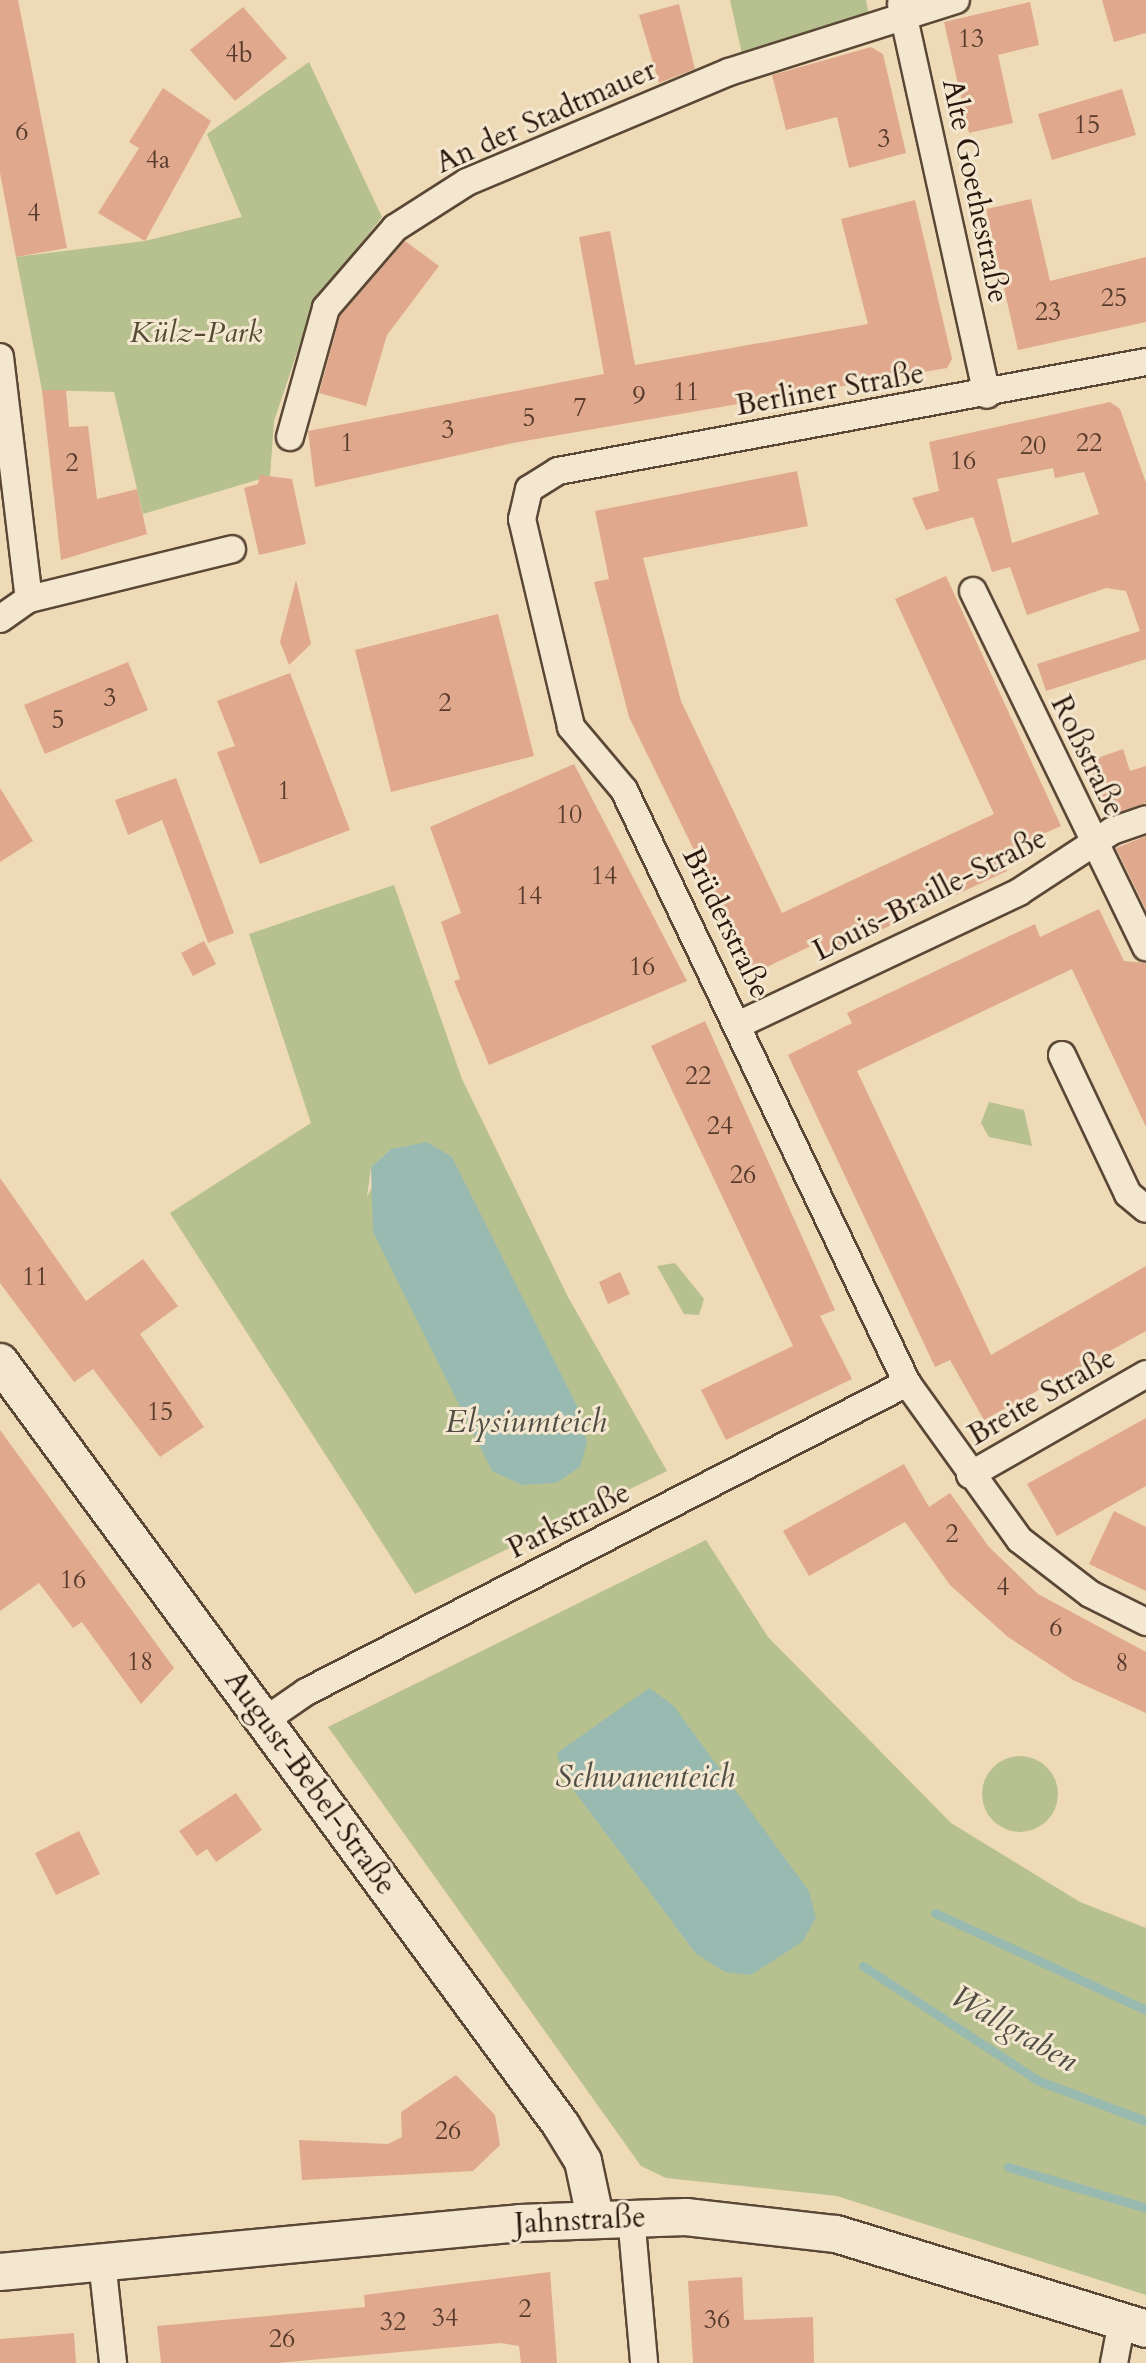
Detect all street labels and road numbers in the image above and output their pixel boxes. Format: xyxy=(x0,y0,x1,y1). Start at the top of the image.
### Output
street label: An der Stadtmauer xyxy=(430,52,662,182)
street label: Alte Goethestraße xyxy=(934,76,1016,306)
street label: Berliner Straße xyxy=(733,356,927,424)
street label: Roßstraße xyxy=(1042,690,1132,822)
street label: Louis-Braille-Straße xyxy=(807,820,1053,970)
street label: Brüderstraße xyxy=(674,842,778,1004)
street label: Breite Straße xyxy=(962,1340,1122,1454)
street label: Parkstraße xyxy=(502,1475,636,1567)
street label: August-Bebel-Straße xyxy=(216,1664,404,1902)
street label: Jahnstraße xyxy=(513,2200,647,2242)

